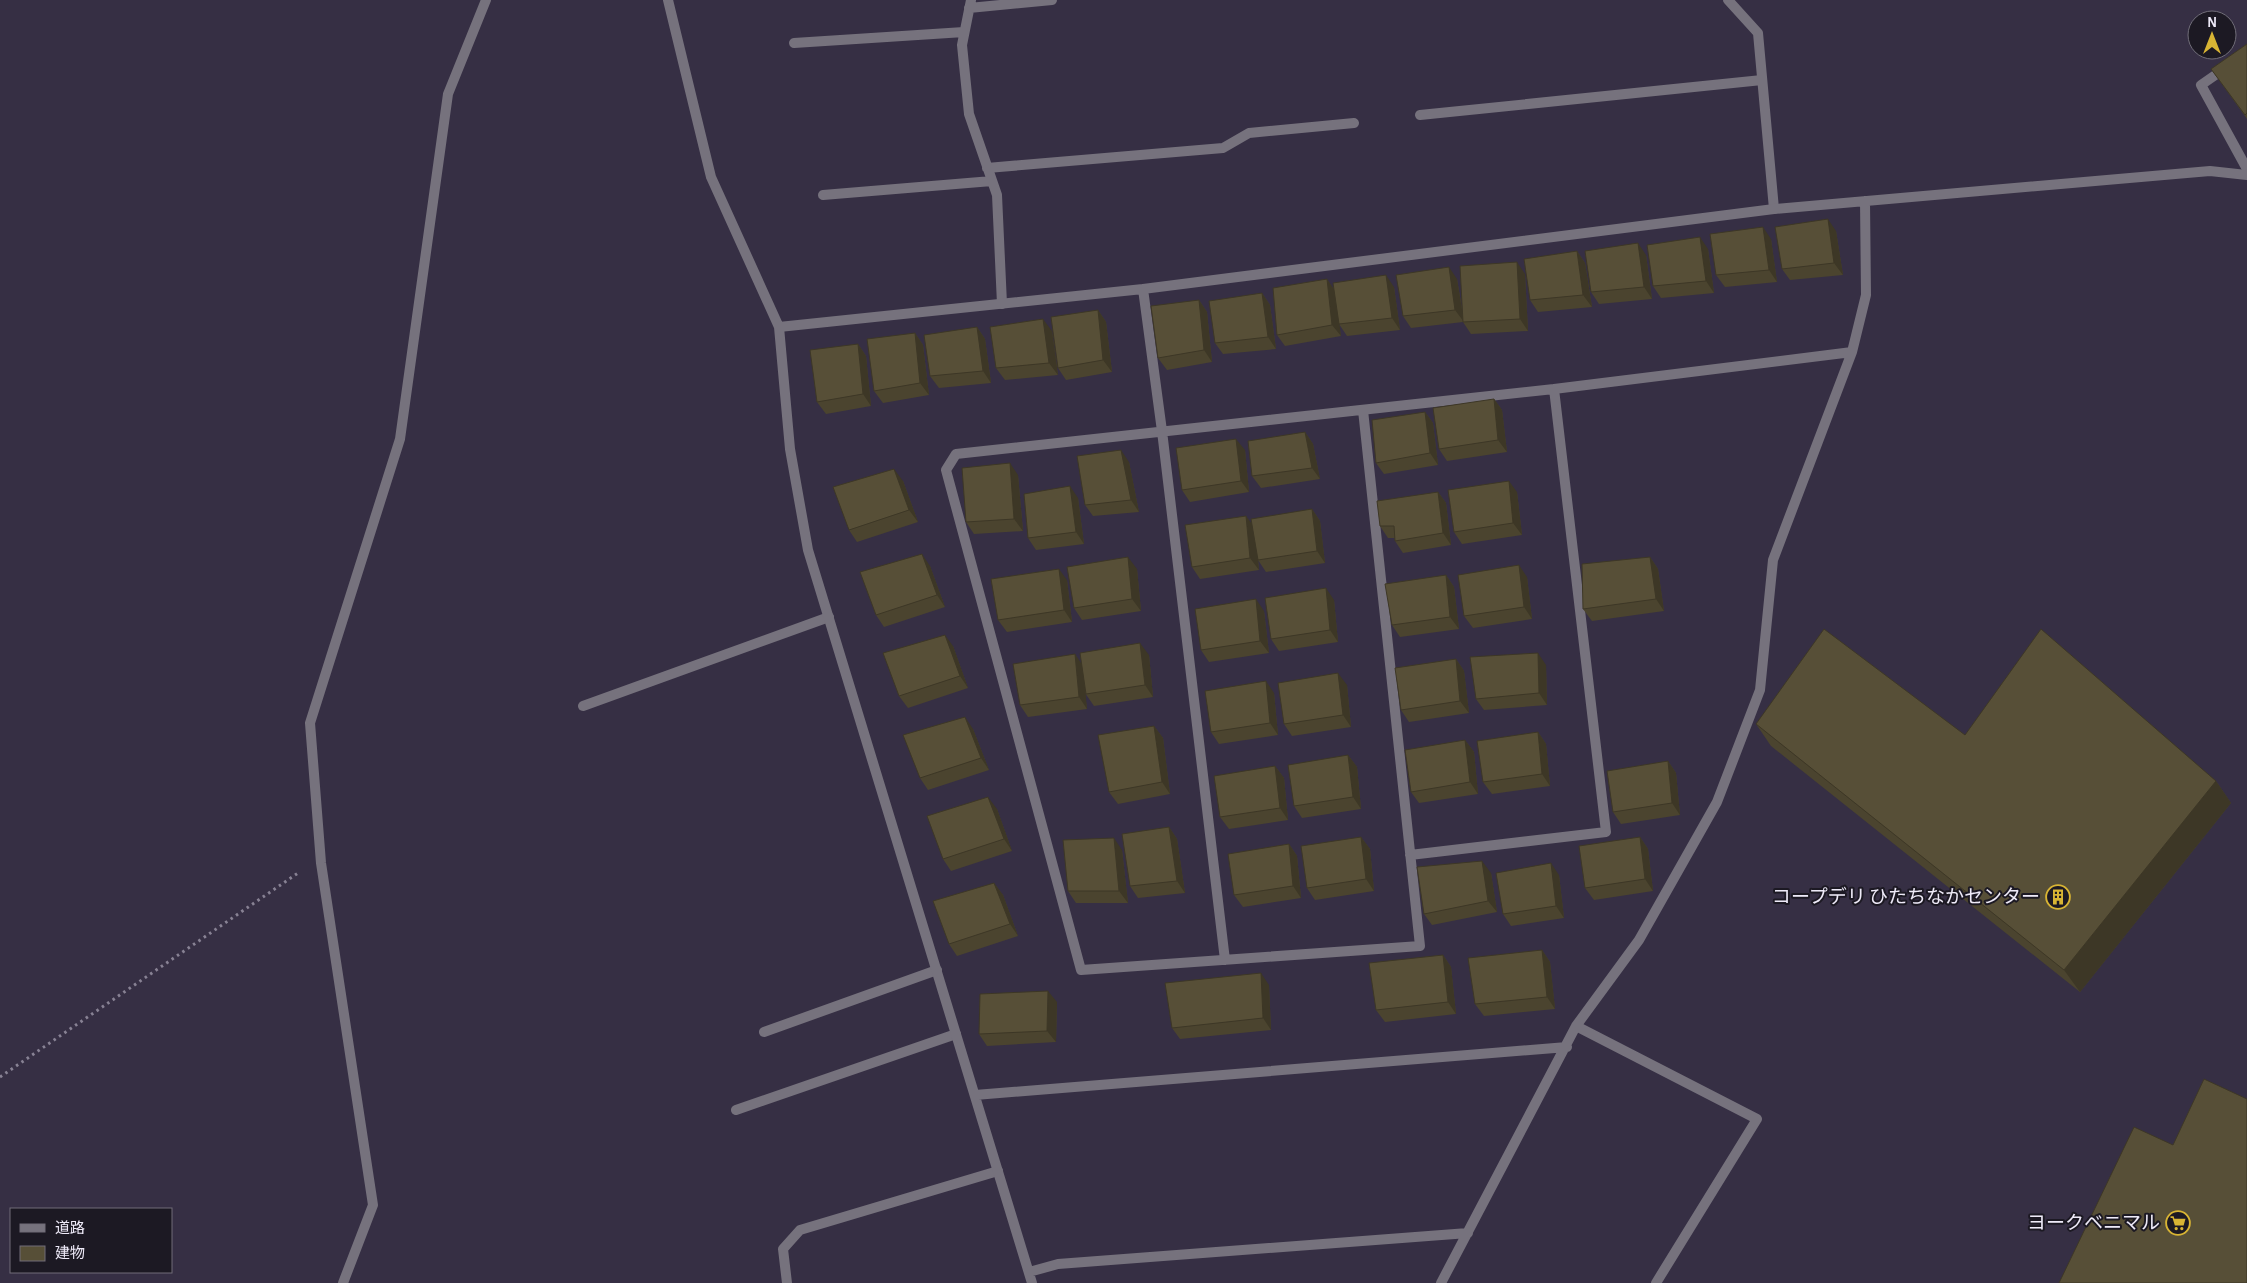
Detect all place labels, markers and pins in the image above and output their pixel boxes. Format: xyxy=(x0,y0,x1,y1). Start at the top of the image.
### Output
building icon: コープデリ ひたちなかセンター xyxy=(2045,884,2071,910)
place label: コープデリ ひたちなかセンター xyxy=(1772,886,2040,907)
supermarket icon: ヨークベニマル xyxy=(2165,1210,2191,1236)
place label: ヨークベニマル xyxy=(2027,1213,2160,1233)

